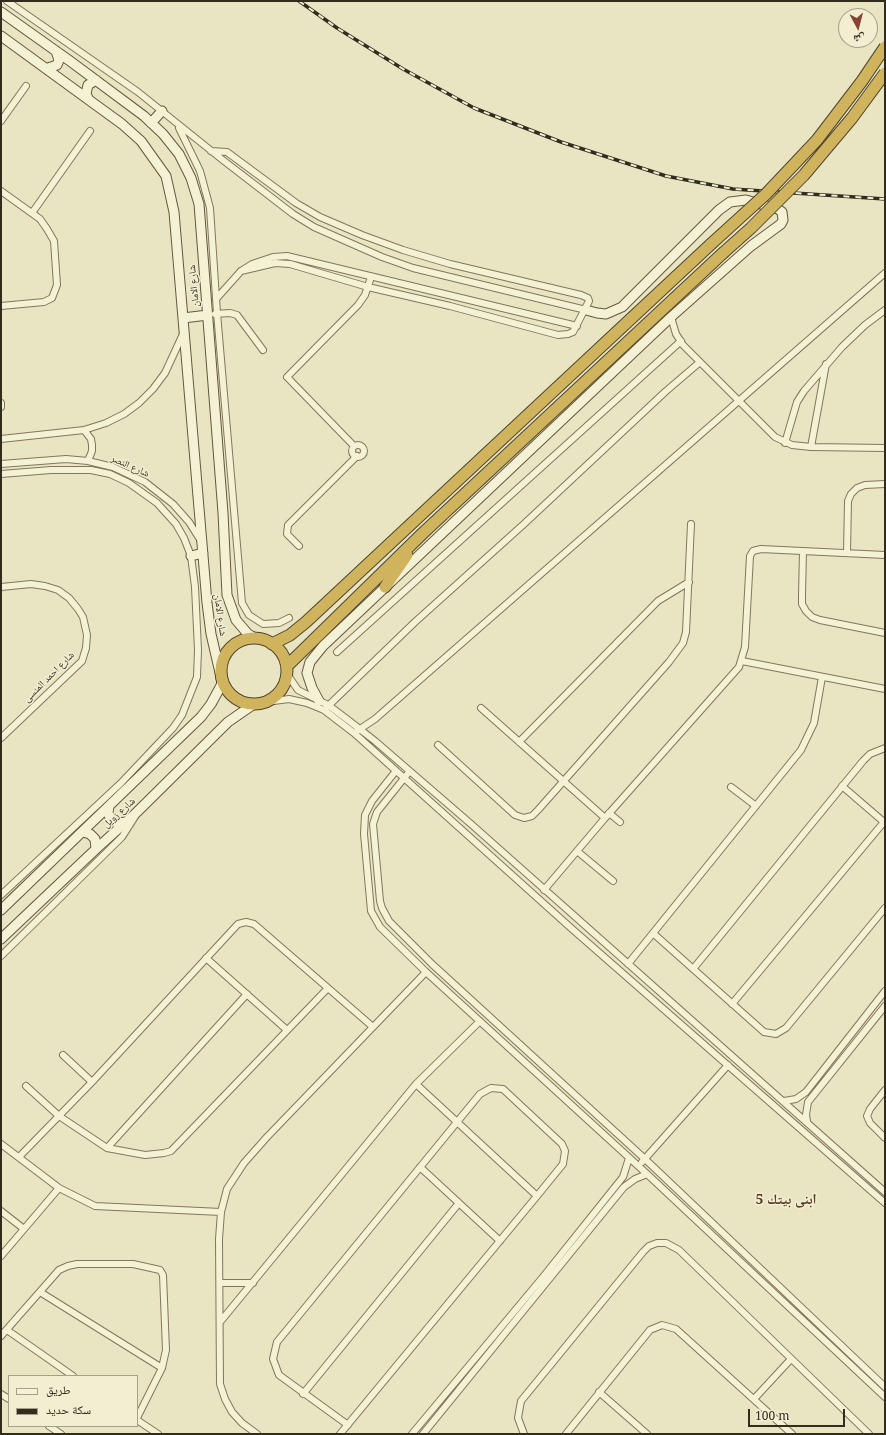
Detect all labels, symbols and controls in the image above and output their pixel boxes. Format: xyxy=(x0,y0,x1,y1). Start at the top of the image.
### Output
north arrow xyxy=(838,8,878,48)
text: ش xyxy=(853,31,866,48)
street label: شارع الامان xyxy=(186,264,202,308)
street label: شارع النصر xyxy=(109,452,151,480)
street label: شارع الامان xyxy=(211,593,229,637)
street label: شارع احمد المنسى xyxy=(21,649,77,705)
street label: شارع زويل xyxy=(100,795,138,831)
district label: ابنى بيتك 5 xyxy=(755,1192,817,1208)
legend xyxy=(8,1375,138,1427)
text: طريق xyxy=(46,1381,71,1398)
text: سكة حديد xyxy=(46,1401,91,1418)
scale bar xyxy=(750,1401,847,1427)
text: 100 m xyxy=(755,1407,790,1424)

